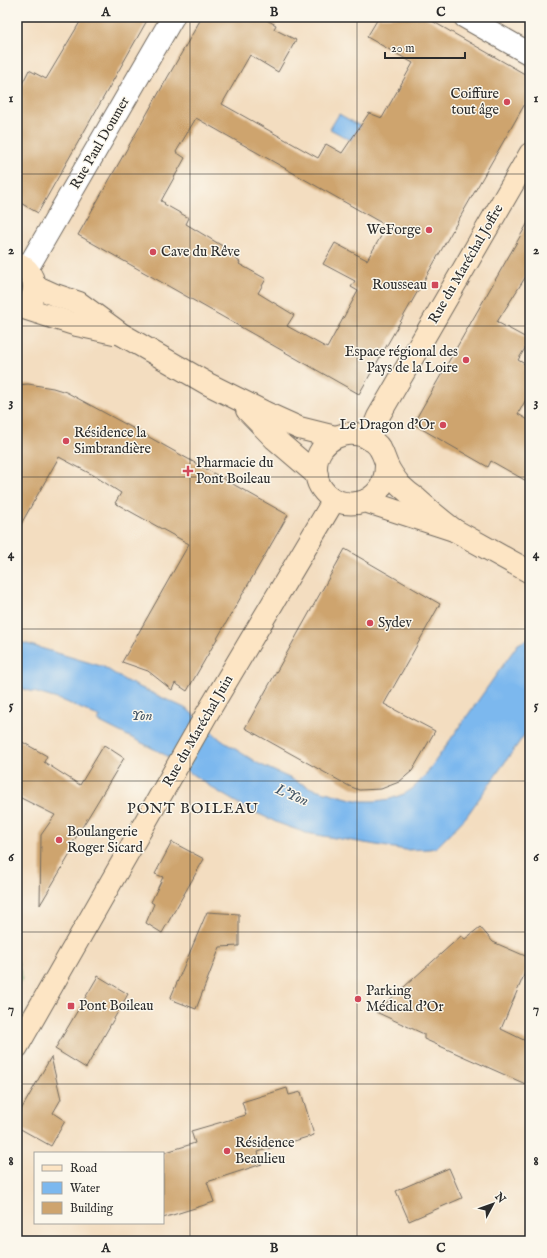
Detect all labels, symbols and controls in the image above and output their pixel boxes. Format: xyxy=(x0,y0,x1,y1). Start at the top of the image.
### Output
text: A xyxy=(101,4,112,21)
text: B xyxy=(270,4,279,21)
text: C xyxy=(436,4,446,21)
scale bar xyxy=(385,34,465,60)
text: 20 m xyxy=(391,41,414,56)
place label: Coiffure tout âge xyxy=(451,85,500,119)
text: 1 xyxy=(9,90,14,107)
text: 1 xyxy=(534,90,539,107)
street label: Rue Paul Doumer xyxy=(66,94,134,192)
marker: Coiffure tout âge xyxy=(502,97,512,107)
street label: Rue du Maréchal Joffre xyxy=(424,201,508,327)
place label: WeForge xyxy=(367,221,422,239)
marker: WeForge xyxy=(424,225,434,235)
text: 2 xyxy=(8,242,14,259)
text: 2 xyxy=(533,242,539,259)
place label: Cave du Rêve xyxy=(161,243,240,261)
marker: Cave du Rêve xyxy=(148,247,158,257)
place label: Rousseau xyxy=(372,276,427,294)
marker: Rousseau xyxy=(430,280,440,290)
place label: Espace régional des Pays de la Loire xyxy=(345,343,459,377)
marker: Espace régional des Pays de la Loire xyxy=(461,355,471,365)
text: 3 xyxy=(9,394,14,411)
text: 3 xyxy=(534,394,539,411)
place label: Le Dragon d'Or xyxy=(339,416,435,434)
marker: Le Dragon d'Or xyxy=(438,420,448,430)
place label: Résidence la Simbrandière xyxy=(74,424,151,458)
marker: Résidence la Simbrandière xyxy=(61,436,71,446)
place label: Pharmacie du Pont Boileau xyxy=(196,454,274,488)
marker: Pharmacie du Pont Boileau xyxy=(183,466,193,476)
text: 4 xyxy=(8,546,15,563)
text: 4 xyxy=(533,546,540,563)
place label: Sydev xyxy=(378,614,412,632)
marker: Sydev xyxy=(365,618,375,628)
street label: Rue du Maréchal Juin xyxy=(159,671,238,790)
text: 5 xyxy=(9,697,14,714)
text: 5 xyxy=(534,697,539,714)
water label: Yon xyxy=(131,706,153,725)
water label: L'Yon xyxy=(272,779,311,810)
district label: PONT BOILEAU xyxy=(127,799,259,818)
place label: Boulangerie Roger Sicard xyxy=(67,823,143,857)
marker: Boulangerie Roger Sicard xyxy=(54,835,64,845)
text: 6 xyxy=(8,849,14,866)
text: 6 xyxy=(533,849,539,866)
place label: Parking Médical d'Or xyxy=(366,982,444,1016)
marker: Parking Médical d'Or xyxy=(353,994,363,1004)
place label: Pont Boileau xyxy=(79,997,154,1015)
text: 7 xyxy=(8,1001,14,1018)
marker: Pont Boileau xyxy=(66,1001,76,1011)
text: 7 xyxy=(533,1001,539,1018)
place label: Résidence Beaulieu xyxy=(235,1134,295,1168)
marker: Résidence Beaulieu xyxy=(222,1146,232,1156)
legend xyxy=(34,1152,164,1224)
text: 8 xyxy=(8,1153,14,1170)
text: 8 xyxy=(533,1153,539,1170)
text: Road xyxy=(70,1161,98,1176)
text: Water xyxy=(70,1181,101,1196)
north arrow xyxy=(473,1184,513,1224)
text: N xyxy=(491,1189,509,1207)
text: Building xyxy=(70,1201,114,1216)
text: A xyxy=(101,1240,112,1257)
text: B xyxy=(270,1240,279,1257)
text: C xyxy=(436,1240,446,1257)

